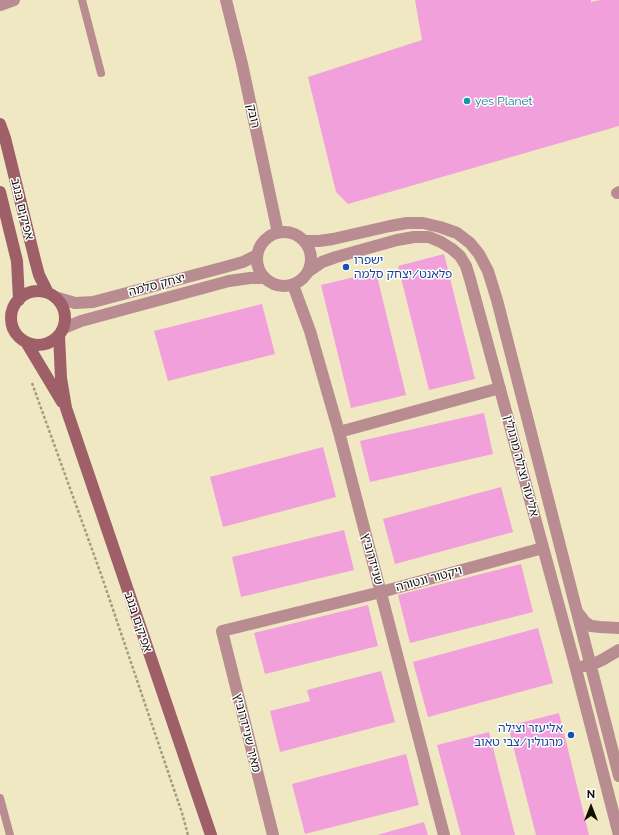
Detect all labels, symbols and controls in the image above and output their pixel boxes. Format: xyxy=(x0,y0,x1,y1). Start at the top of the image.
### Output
place label: yes Planet xyxy=(475,94,532,108)
marker: yes Planet xyxy=(462,96,472,106)
street label: רובק xyxy=(243,103,263,129)
street label: אפיקים בנגב xyxy=(7,177,37,241)
place label: ישפרו פלאנט/יצחק סלמה xyxy=(354,253,452,281)
marker: ישפרו פלאנט/יצחק סלמה xyxy=(341,262,351,272)
street label: יצחק סלמה xyxy=(127,271,187,299)
street label: אליעזר וצילה מרגולין xyxy=(501,414,541,518)
street label: שניידרוביץ xyxy=(358,532,386,586)
street label: ויקטור ונטורה xyxy=(394,563,464,595)
street label: אפיקים בנגב xyxy=(121,590,155,654)
street label: מאיר שניידרוביץ xyxy=(230,692,264,774)
place label: אליעזר וצילה מרגולין/צבי טאוב xyxy=(474,721,563,749)
marker: אליעזר וצילה מרגולין/צבי טאוב xyxy=(566,730,576,740)
north arrow xyxy=(571,787,611,827)
text: N xyxy=(587,788,595,801)

